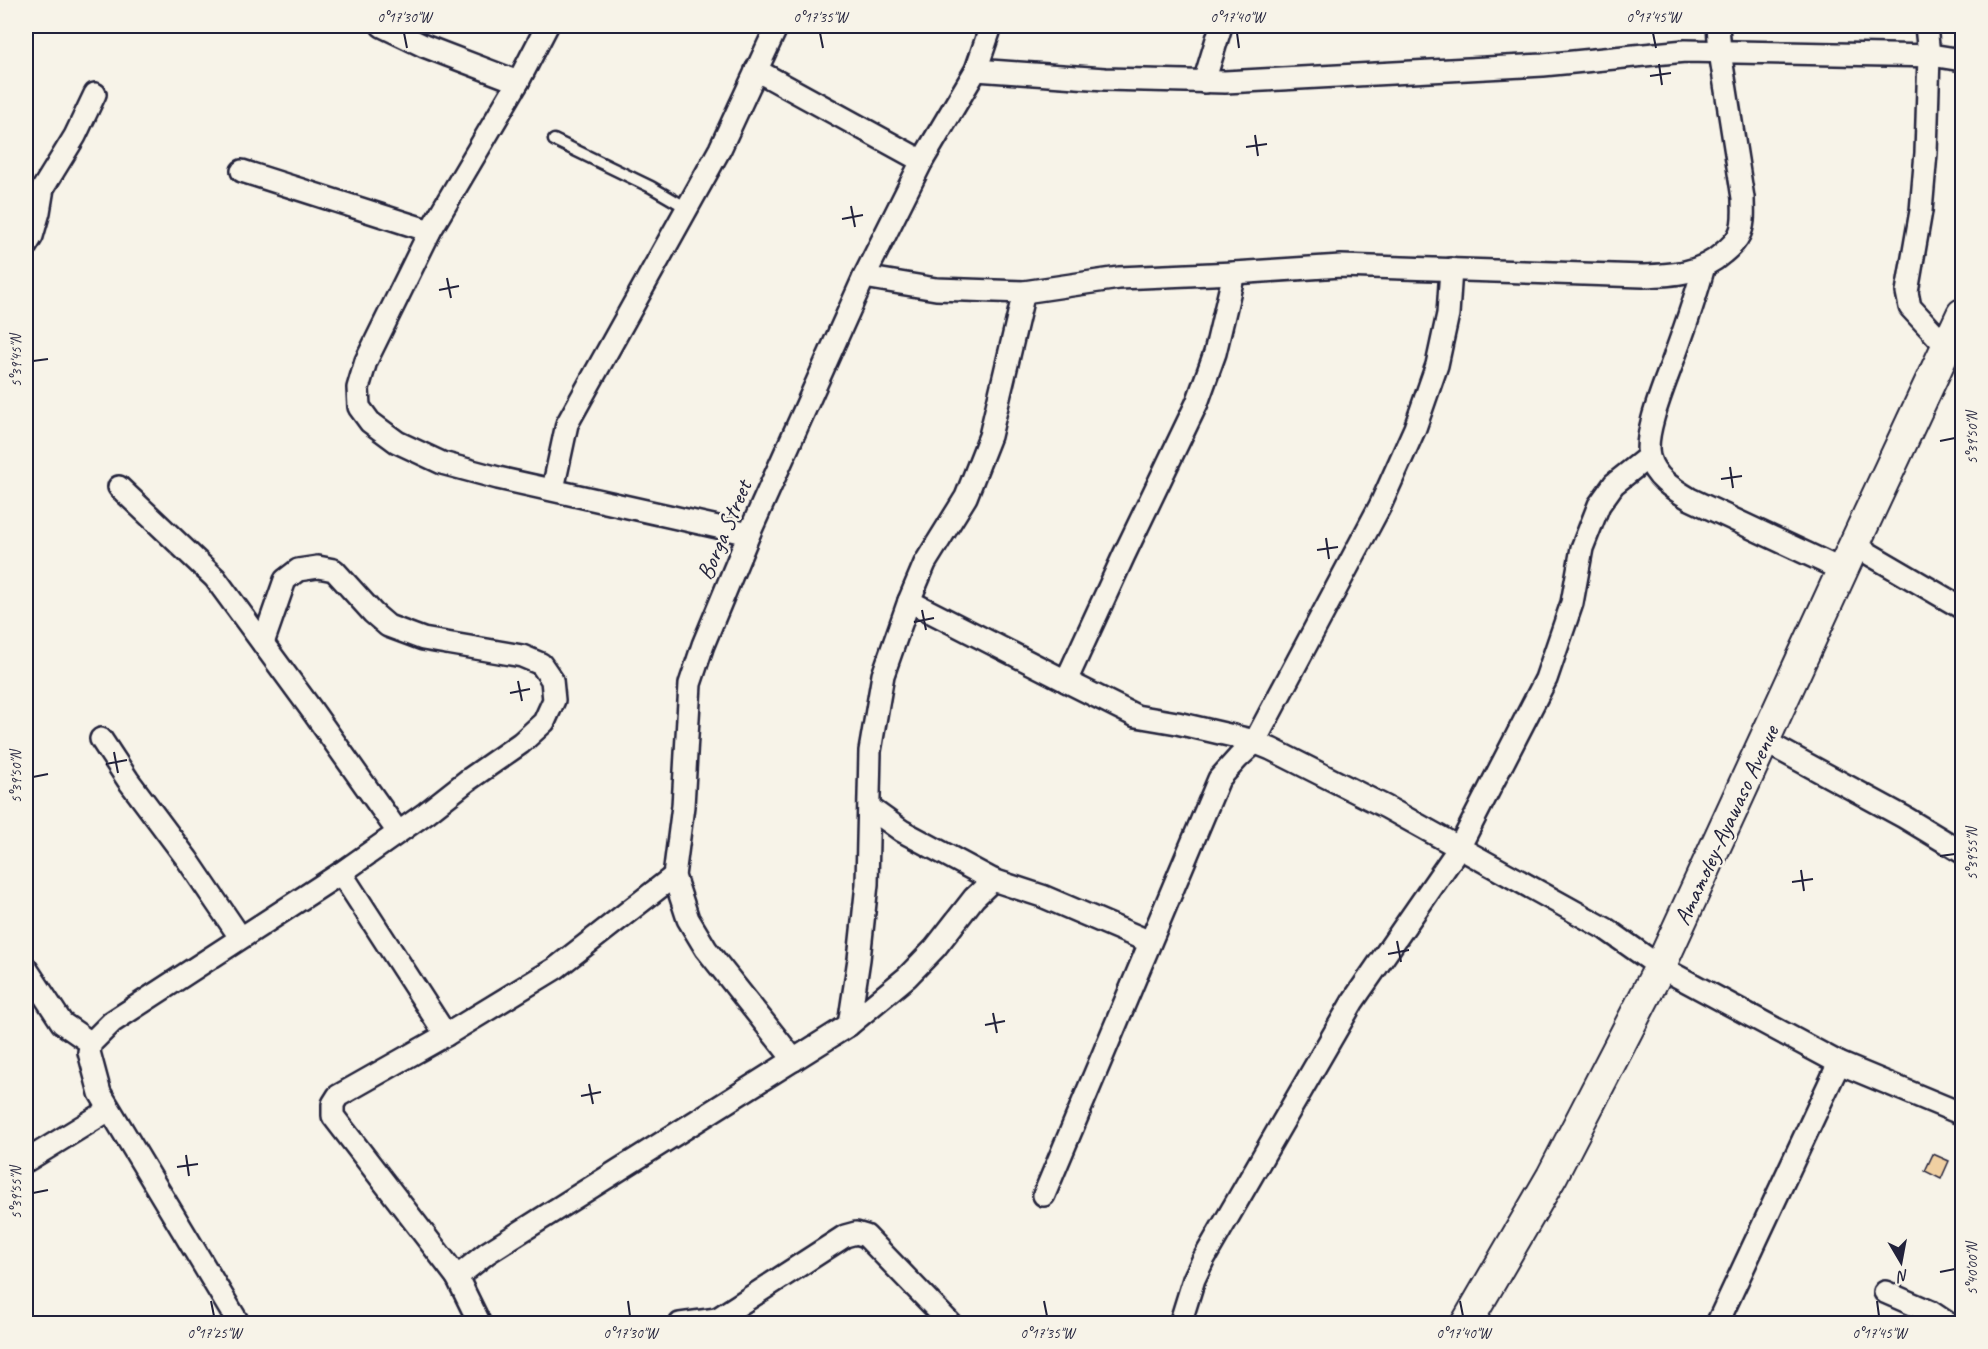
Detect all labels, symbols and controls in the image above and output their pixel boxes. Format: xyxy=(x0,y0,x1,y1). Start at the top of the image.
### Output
text: 0°17'30"W xyxy=(377,8,434,27)
text: 0°17'35"W xyxy=(793,8,850,27)
text: 0°17'40"W xyxy=(1210,8,1267,27)
text: 0°17'45"W xyxy=(1626,8,1683,27)
text: 5°39'45"N xyxy=(7,332,26,387)
text: 5°39'50"N xyxy=(1963,409,1982,464)
street label: Borga Street xyxy=(690,474,759,584)
street label: Amamoley-Ayawaso Avenue xyxy=(1667,718,1786,930)
text: 5°39'50"N xyxy=(7,748,26,803)
text: 5°39'55"N xyxy=(1963,825,1982,880)
text: 5°39'55"N xyxy=(7,1164,26,1219)
north arrow xyxy=(1871,1232,1931,1292)
text: 5°40'00"N xyxy=(1963,1240,1982,1295)
text: N xyxy=(1894,1265,1910,1287)
text: 0°17'25"W xyxy=(187,1324,244,1343)
text: 0°17'30"W xyxy=(603,1324,660,1343)
text: 0°17'35"W xyxy=(1020,1324,1077,1343)
text: 0°17'40"W xyxy=(1436,1324,1493,1343)
text: 0°17'45"W xyxy=(1852,1324,1909,1343)

